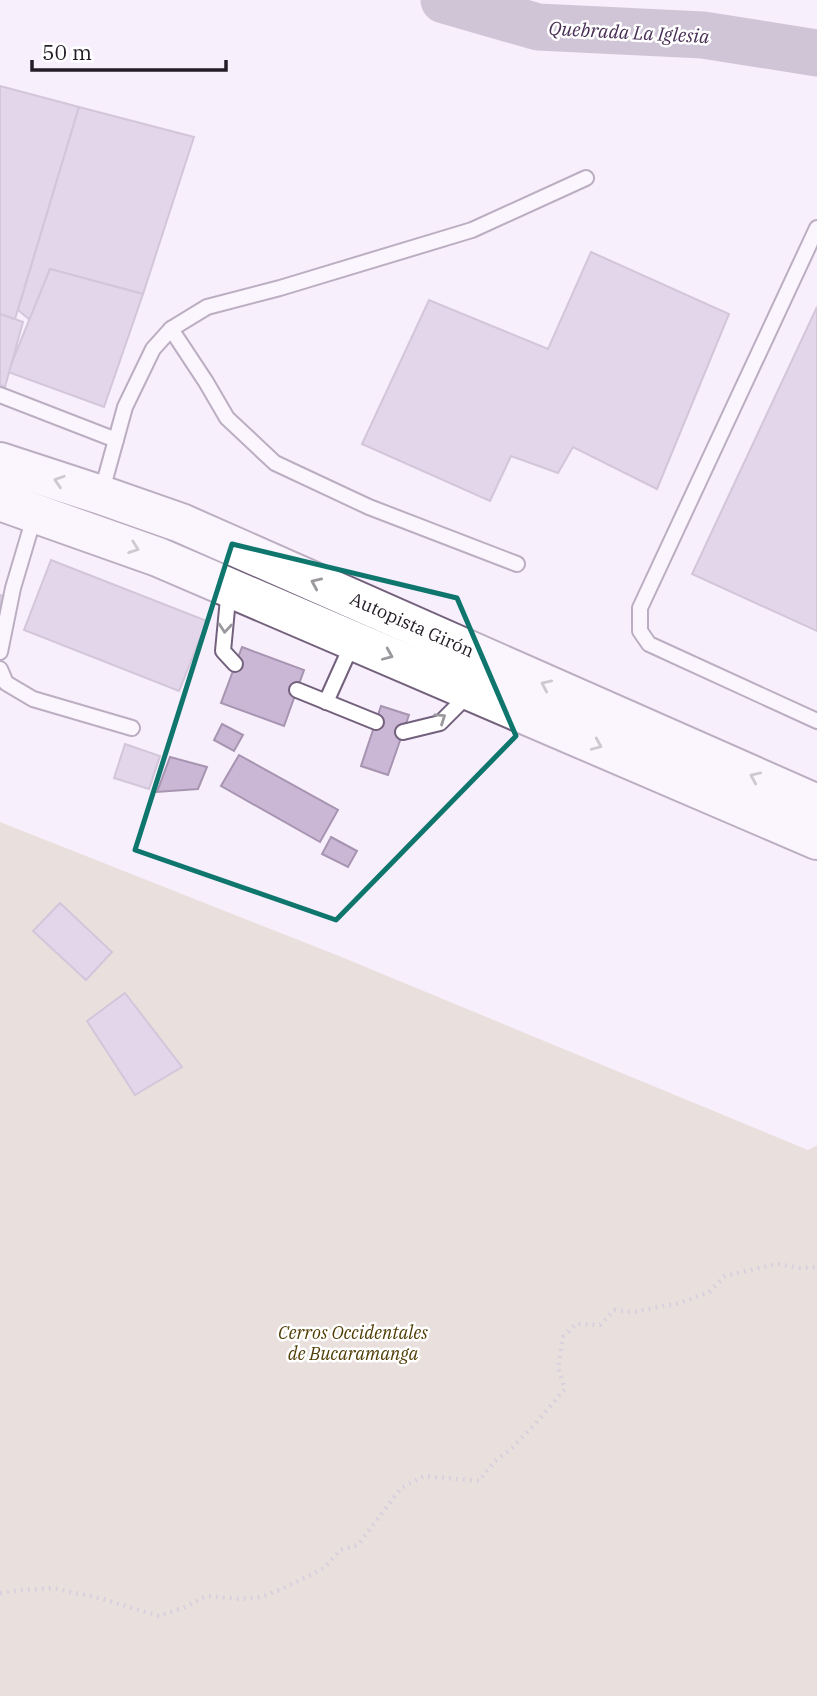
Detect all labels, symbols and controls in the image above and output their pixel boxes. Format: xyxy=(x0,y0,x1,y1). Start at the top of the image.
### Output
water label: Quebrada La Iglesia xyxy=(548,16,711,48)
scale bar xyxy=(32,28,226,72)
text: 50 m xyxy=(42,38,92,66)
one-way arrow xyxy=(53,475,65,490)
one-way arrow xyxy=(127,539,139,553)
one-way arrow xyxy=(311,577,323,591)
street label: Autopista Girón xyxy=(346,587,478,662)
one-way arrow xyxy=(218,622,233,633)
one-way arrow xyxy=(382,647,394,661)
one-way arrow xyxy=(541,679,554,693)
one-way arrow xyxy=(433,714,446,727)
one-way arrow xyxy=(590,737,603,751)
one-way arrow xyxy=(749,771,762,785)
park label: Cerros Occidentales de Bucaramanga xyxy=(278,1321,428,1365)

